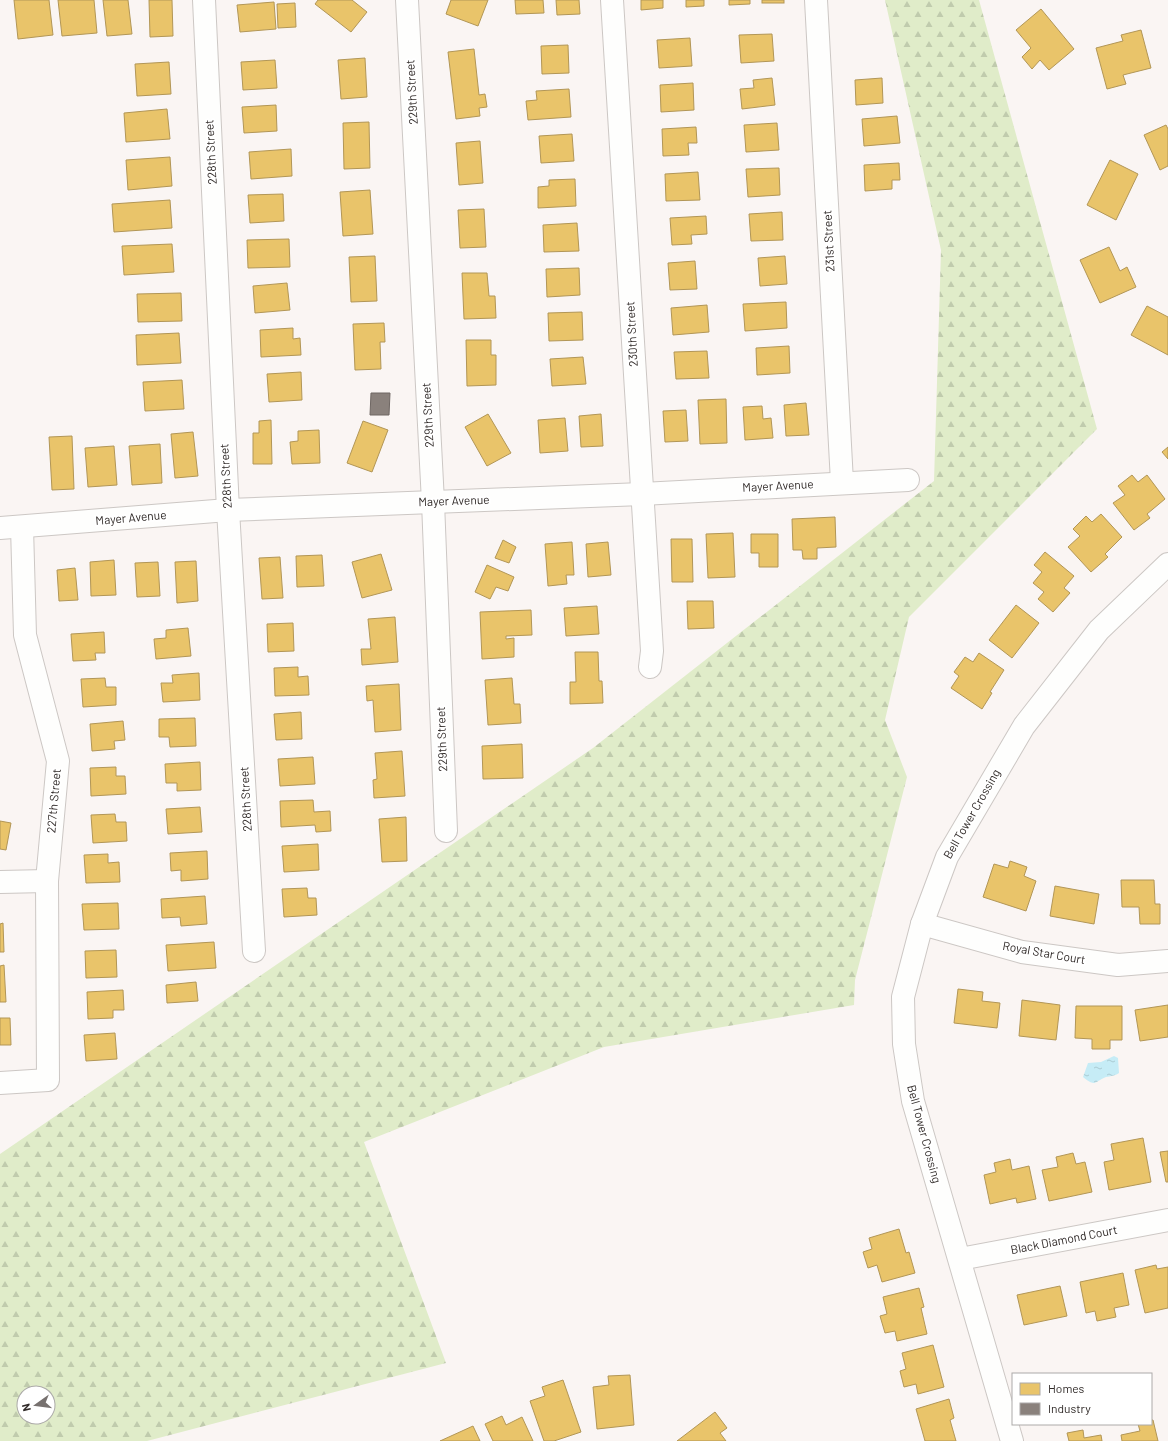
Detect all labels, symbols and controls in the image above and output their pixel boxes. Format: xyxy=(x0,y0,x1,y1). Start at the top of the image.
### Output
street label: 229th Street xyxy=(402,59,420,125)
street label: 228th Street xyxy=(201,119,219,185)
street label: 231st Street xyxy=(819,210,837,272)
street label: 230th Street xyxy=(622,301,640,367)
street label: 229th Street xyxy=(418,382,436,448)
street label: 228th Street xyxy=(216,443,234,509)
street label: Mayer Avenue xyxy=(742,476,814,494)
street label: Mayer Avenue xyxy=(418,492,490,508)
street label: Mayer Avenue xyxy=(95,507,167,527)
street label: 229th Street xyxy=(433,706,449,772)
street label: 228th Street xyxy=(236,766,254,832)
street label: Bell Tower Crossing xyxy=(940,766,1002,861)
street label: 227th Street xyxy=(43,768,63,834)
street label: Royal Star Court xyxy=(1002,938,1087,966)
street label: Bell Tower Crossing xyxy=(905,1083,945,1184)
street label: Black Diamond Court xyxy=(1009,1222,1118,1256)
legend xyxy=(1012,1373,1152,1425)
text: Homes xyxy=(1048,1381,1085,1395)
north arrow xyxy=(16,1385,56,1425)
text: Industry xyxy=(1048,1401,1091,1415)
text: N xyxy=(19,1402,33,1413)

